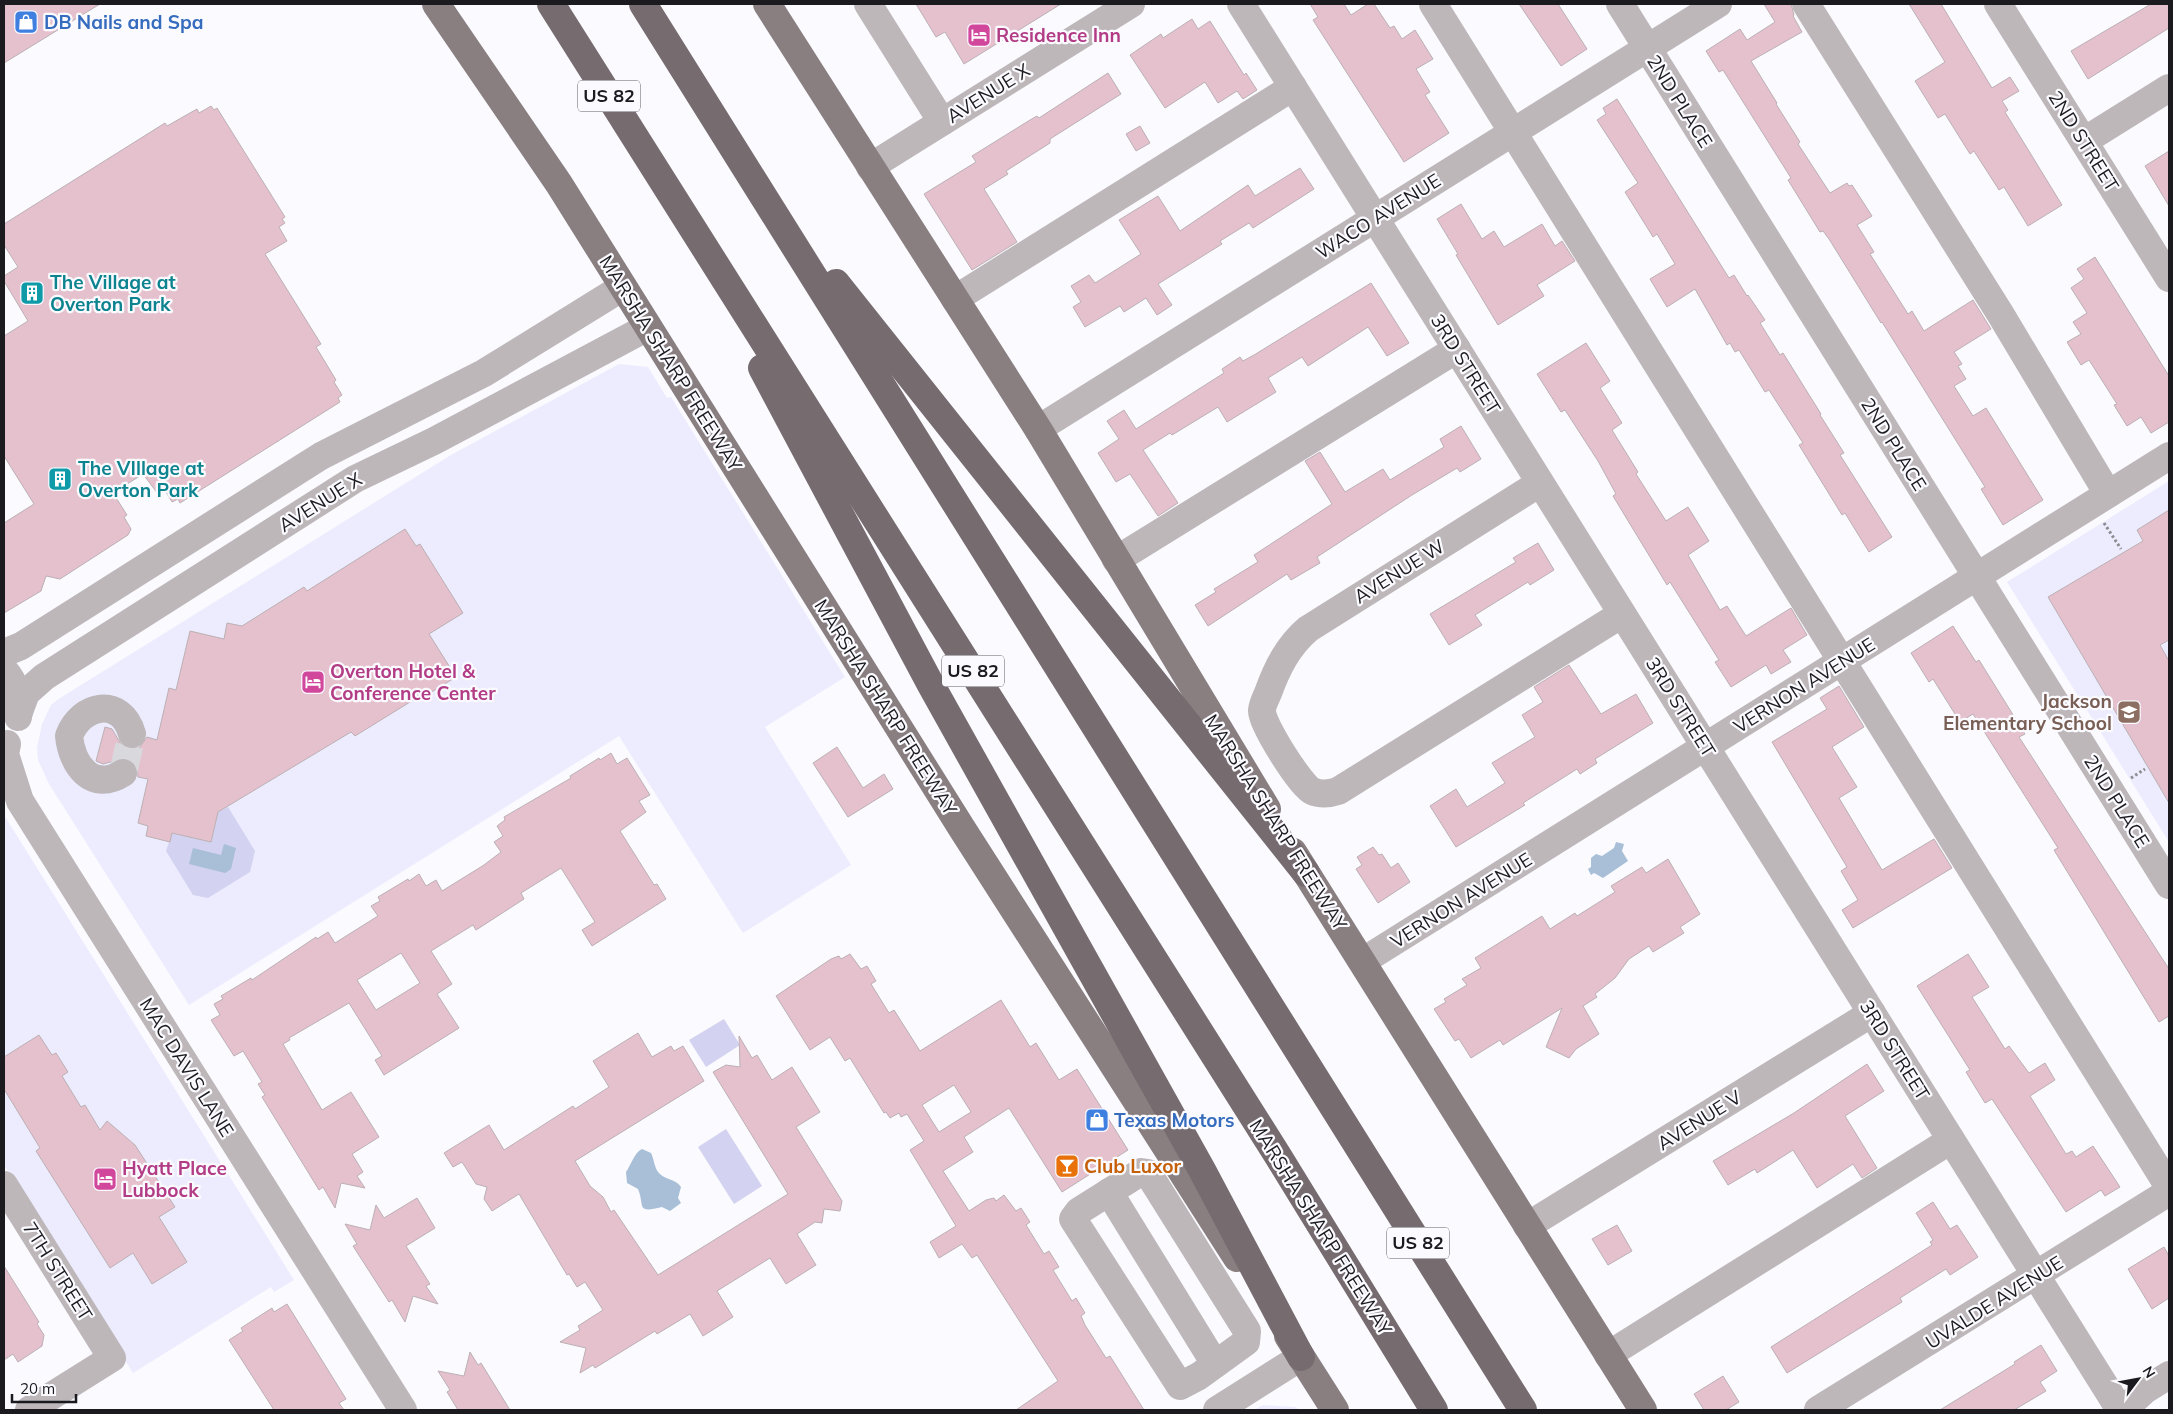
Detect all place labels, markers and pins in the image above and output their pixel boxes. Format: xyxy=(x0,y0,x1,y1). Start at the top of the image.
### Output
shop icon: DB Nails and Spa xyxy=(13,9,39,35)
place label: DB Nails and Spa xyxy=(44,10,204,34)
hotel icon: Residence Inn xyxy=(966,22,992,48)
place label: Residence Inn xyxy=(996,23,1121,47)
place label: The Village at Overton Park xyxy=(50,270,176,316)
building icon: The Village at Overton Park xyxy=(19,280,45,306)
place label: The VIllage at Overton Park xyxy=(78,456,204,502)
building icon: The VIllage at Overton Park xyxy=(47,466,73,492)
place label: Overton Hotel & Conference Center xyxy=(330,659,496,705)
hotel icon: Overton Hotel & Conference Center xyxy=(300,669,326,695)
place label: Jackson Elementary School xyxy=(1943,689,2112,735)
school or university icon: Jackson Elementary School xyxy=(2116,699,2142,725)
shop icon: Texas Motors xyxy=(1084,1107,1110,1133)
place label: Texas Motors xyxy=(1114,1108,1234,1132)
bar icon: Club Luxor xyxy=(1054,1153,1080,1179)
place label: Club Luxor xyxy=(1084,1154,1181,1178)
place label: Hyatt Place Lubbock xyxy=(122,1156,227,1202)
hotel icon: Hyatt Place Lubbock xyxy=(92,1166,118,1192)

